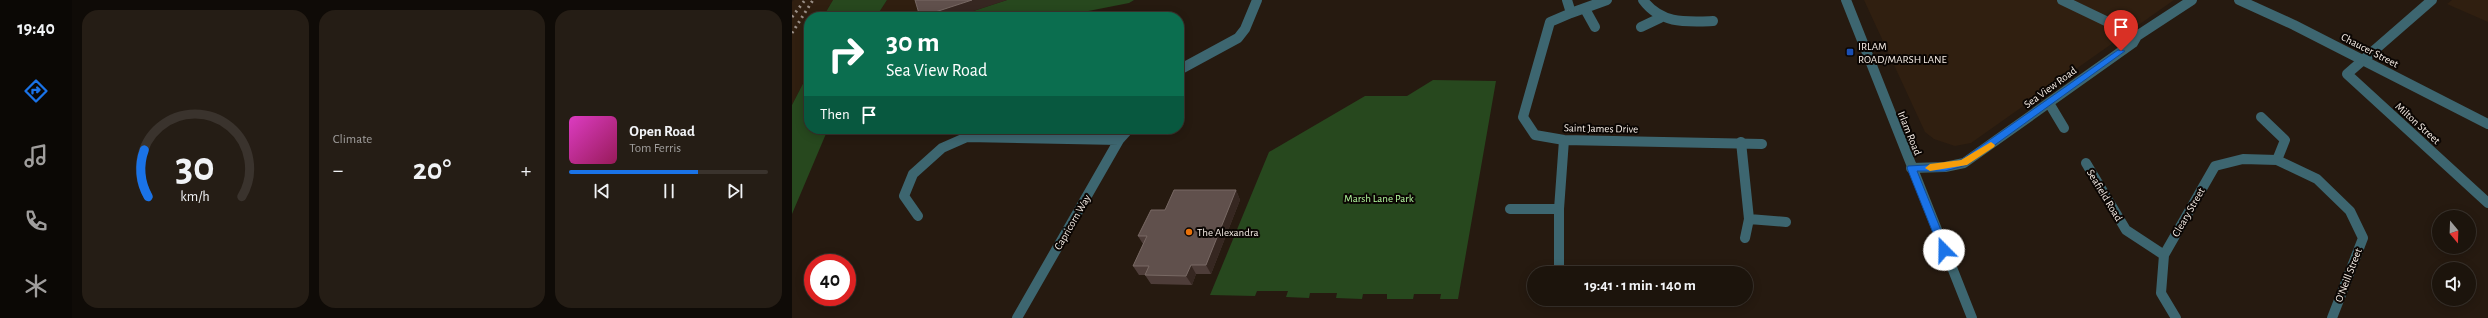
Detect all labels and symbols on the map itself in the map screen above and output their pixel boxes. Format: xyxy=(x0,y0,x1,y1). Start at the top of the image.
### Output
pin xyxy=(2104,10,2138,51)
street label: Chaucer Street xyxy=(2339,31,2401,70)
place label: IRLAM ROAD/MARSH LANE xyxy=(1858,41,1948,65)
marker: IRLAM ROAD/MARSH LANE xyxy=(1845,47,1855,57)
street label: Sea View Road xyxy=(2022,65,2079,110)
street label: Milton Street xyxy=(2393,101,2443,147)
street label: Irlam Road xyxy=(1896,110,1923,157)
street label: Saint James Drive xyxy=(1564,122,1638,135)
street label: Seafield Road xyxy=(2085,167,2124,223)
street label: Cleary Street xyxy=(2170,185,2207,239)
street label: Capricorn Way xyxy=(1052,192,1093,252)
park label: Marsh Lane Park xyxy=(1344,193,1414,204)
north arrow xyxy=(2432,210,2476,254)
marker: The Alexandra xyxy=(1184,227,1194,237)
place label: The Alexandra xyxy=(1197,227,1258,238)
position arrow xyxy=(1923,229,1965,271)
street label: O'Neill Street xyxy=(2333,246,2364,304)
speed limit sign: 40 xyxy=(804,254,856,306)

